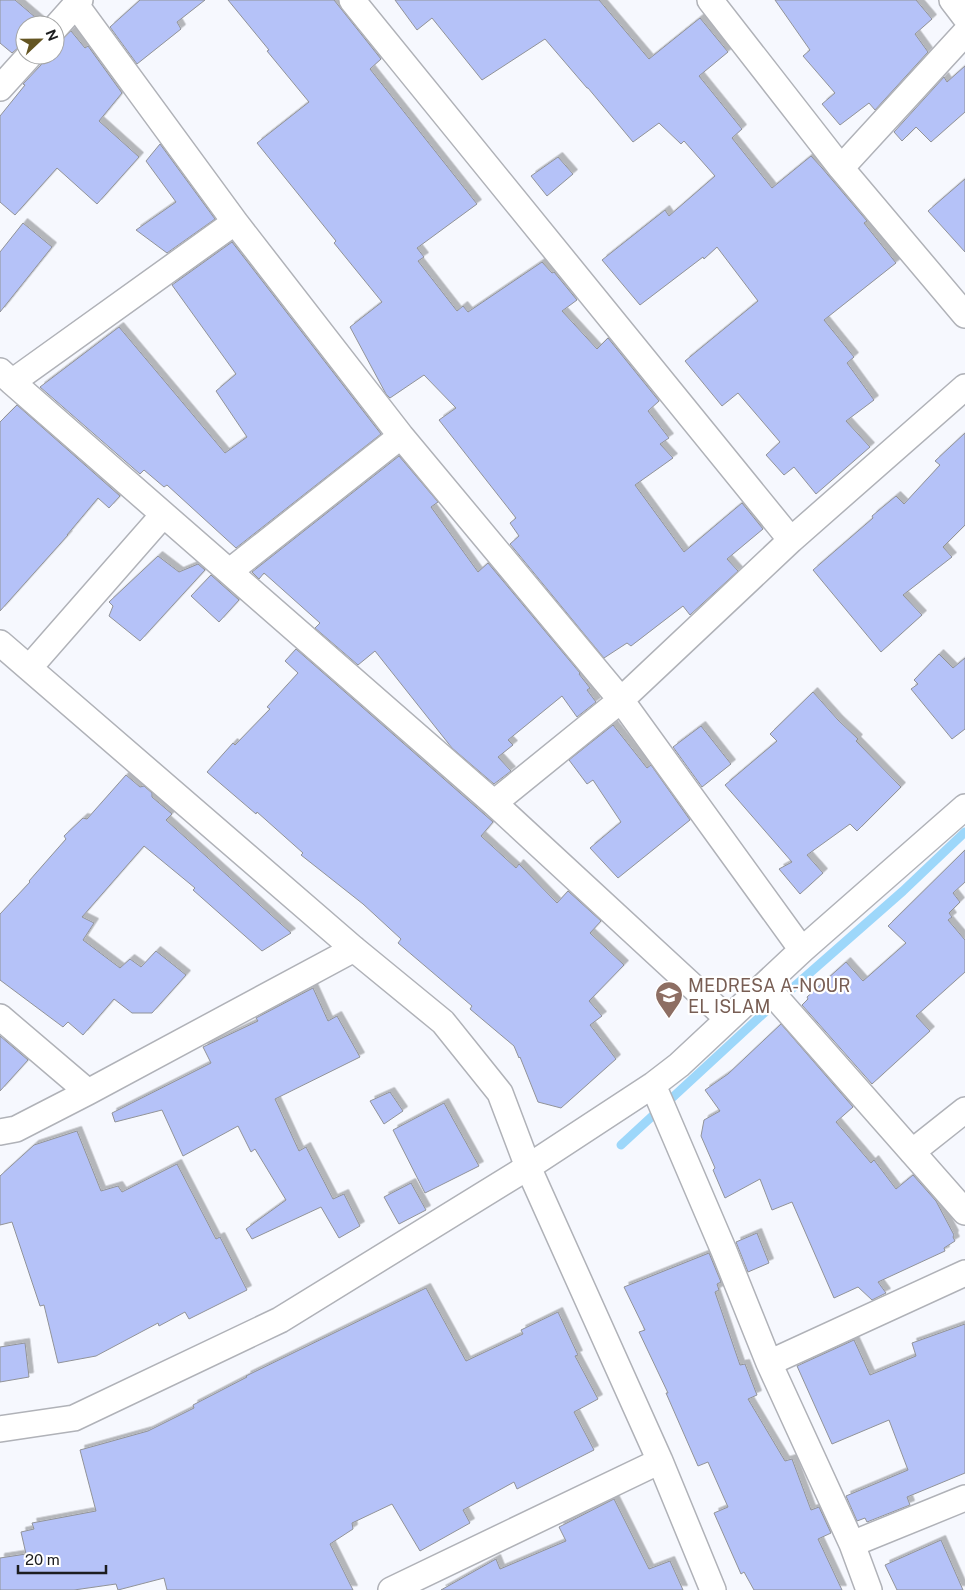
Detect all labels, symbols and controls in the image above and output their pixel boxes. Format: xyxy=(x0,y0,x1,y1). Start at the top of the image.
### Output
north arrow xyxy=(15,15,65,65)
text: N xyxy=(43,27,62,43)
place label: MEDRESA A-NOUR EL ISLAM xyxy=(688,975,850,1017)
school or university icon: MEDRESA A-NOUR EL ISLAM xyxy=(654,980,684,1019)
scale bar xyxy=(18,1542,105,1574)
text: 20 m xyxy=(25,1551,60,1568)

